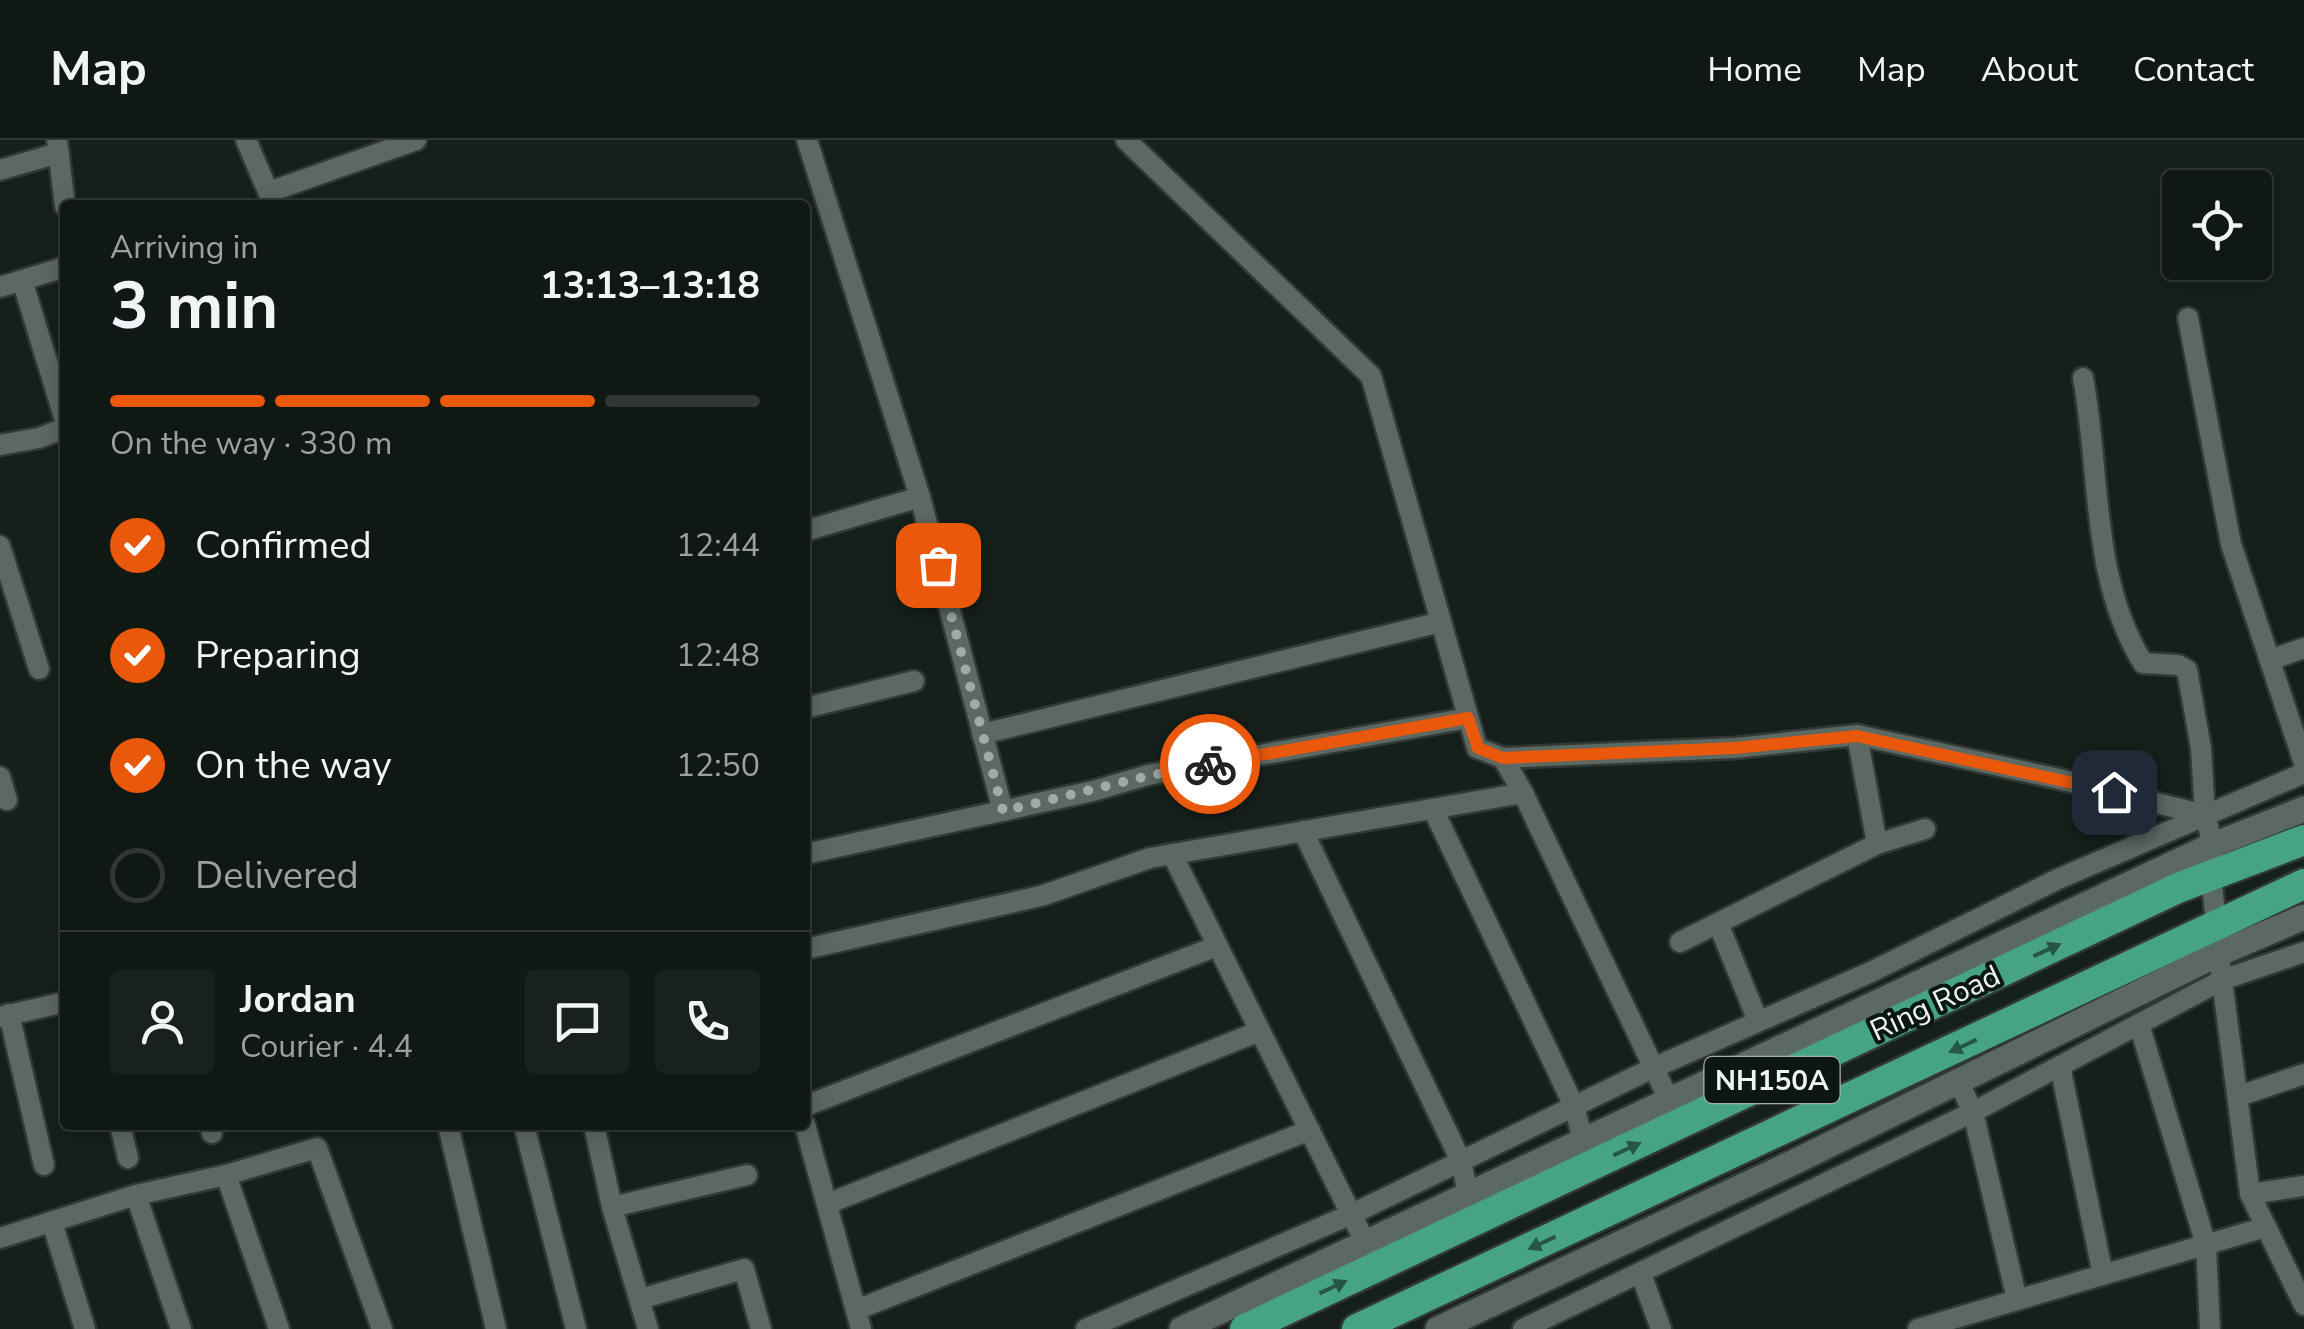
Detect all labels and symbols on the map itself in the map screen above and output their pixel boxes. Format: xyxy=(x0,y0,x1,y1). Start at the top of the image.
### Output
pin xyxy=(896,523,981,608)
courier xyxy=(1160,714,1260,814)
pin xyxy=(2072,750,2157,835)
one-way arrow xyxy=(2033,942,2062,959)
street label: Ring Road xyxy=(1863,955,2007,1051)
one-way arrow xyxy=(1948,1037,1977,1054)
road number: NH150A xyxy=(1704,1057,1840,1103)
one-way arrow xyxy=(1613,1140,1642,1157)
one-way arrow xyxy=(1527,1234,1556,1251)
one-way arrow xyxy=(1319,1279,1348,1296)

